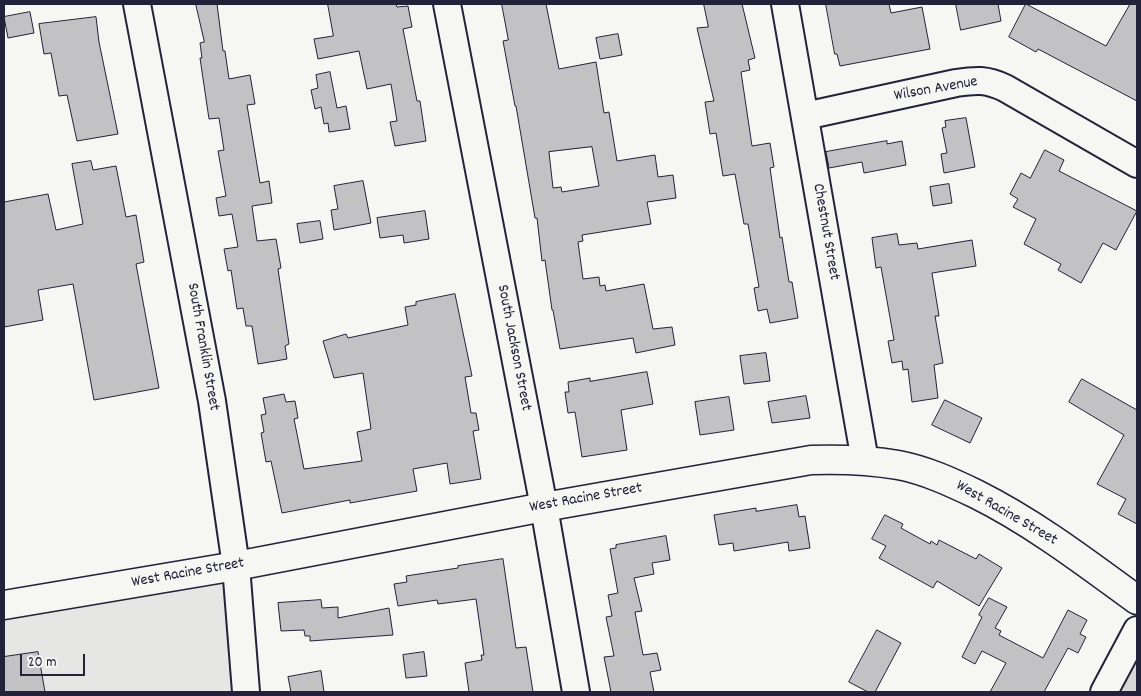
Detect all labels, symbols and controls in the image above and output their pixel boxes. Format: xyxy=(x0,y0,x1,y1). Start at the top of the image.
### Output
street label: Wilson Avenue xyxy=(893,73,979,107)
street label: Chestnut Street xyxy=(807,182,843,282)
street label: South Franklin Street xyxy=(181,282,223,412)
street label: South Jackson Street xyxy=(491,283,535,413)
street label: West Racine Street xyxy=(952,477,1060,551)
street label: West Racine Street xyxy=(528,480,644,518)
street label: West Racine Street xyxy=(130,555,246,593)
scale bar xyxy=(22,644,88,676)
text: 20 m xyxy=(28,652,56,674)

